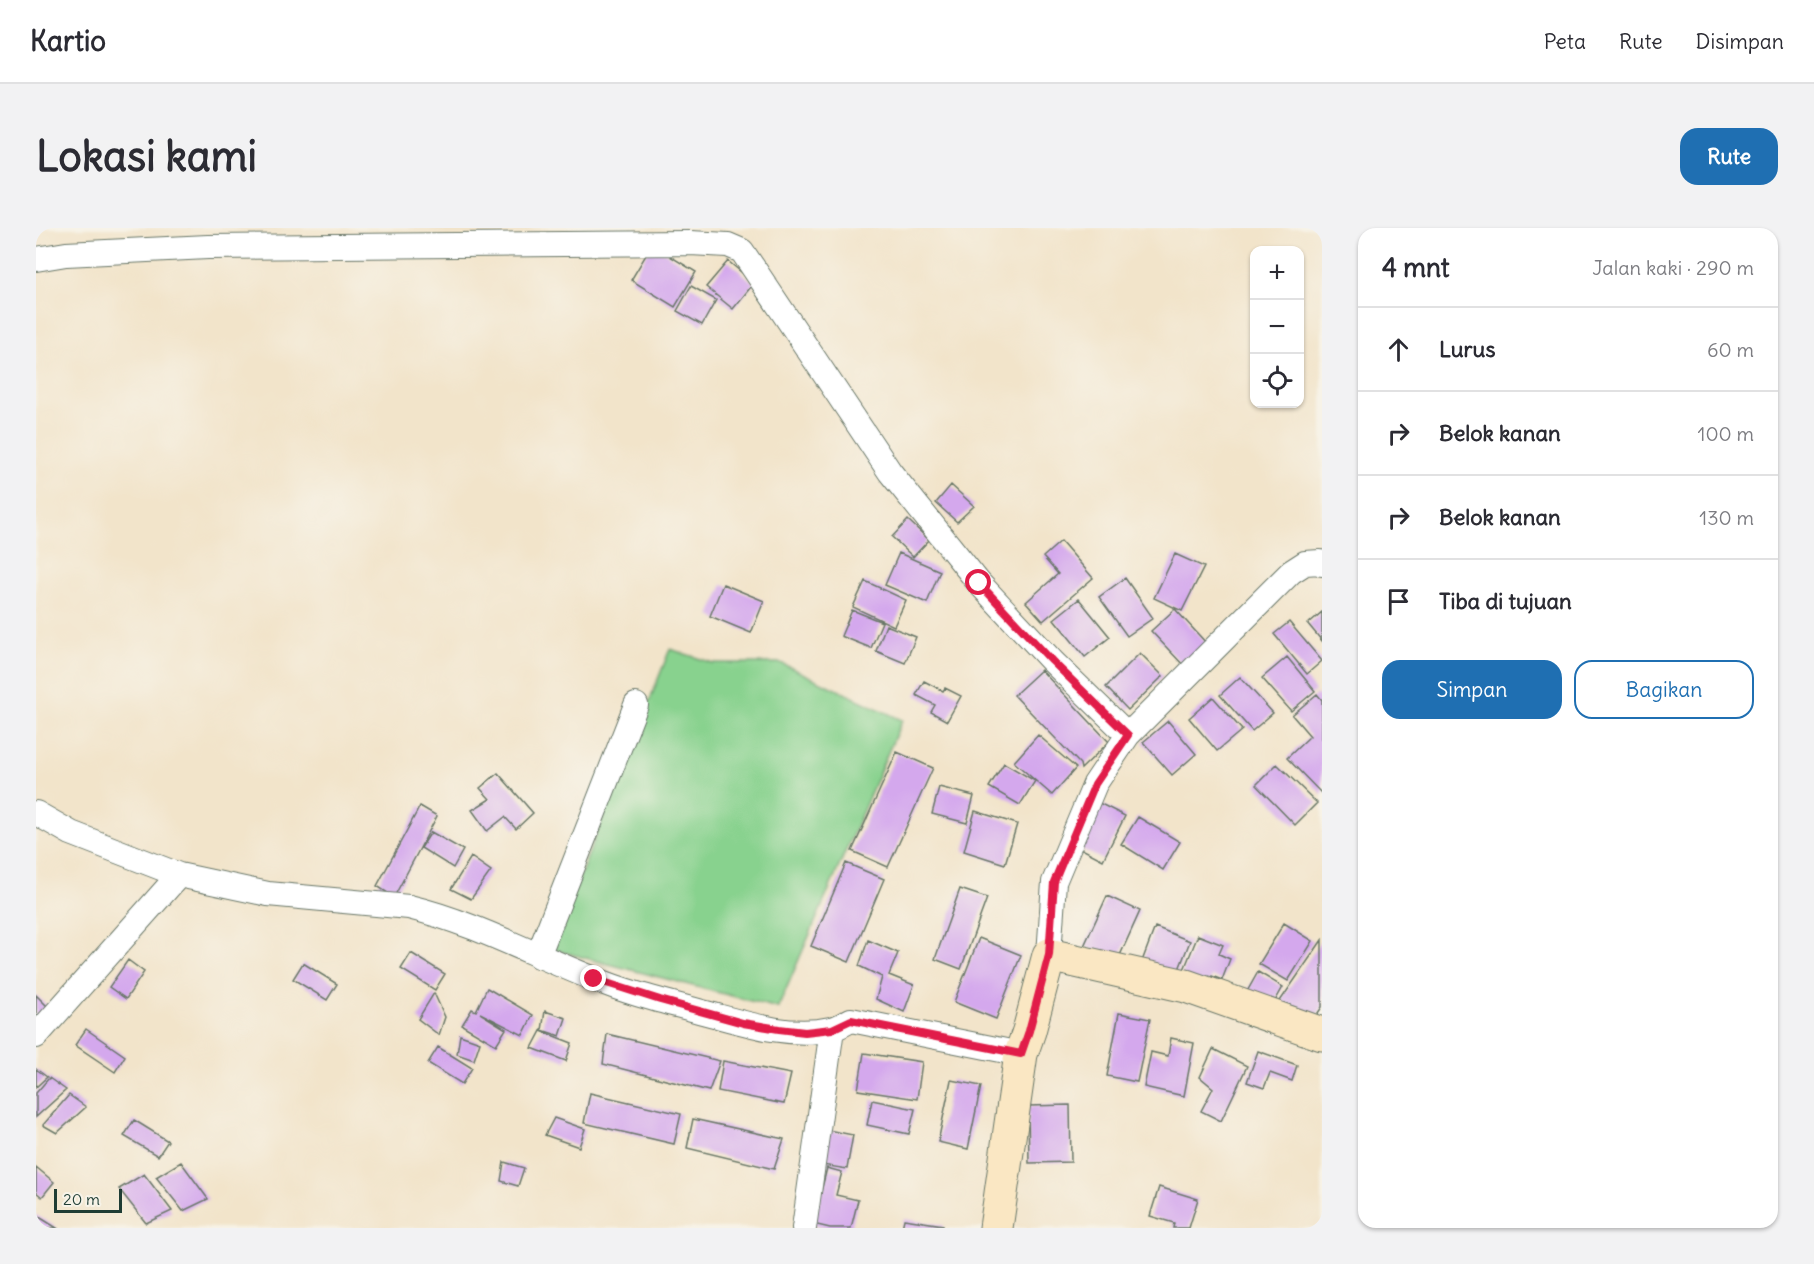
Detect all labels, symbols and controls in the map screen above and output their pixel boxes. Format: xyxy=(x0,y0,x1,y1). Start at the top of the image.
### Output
text: Kartio xyxy=(30,23,106,59)
text: Peta xyxy=(1544,28,1586,55)
text: Rute xyxy=(1619,28,1663,55)
text: Disimpan xyxy=(1696,28,1784,55)
button: Rute xyxy=(1680,128,1778,185)
text: Lokasi kami xyxy=(36,130,257,182)
map controls xyxy=(1250,246,1304,408)
button: + xyxy=(1250,246,1304,300)
text: 4 mnt xyxy=(1382,251,1450,284)
text: Jalan kaki · 290 m xyxy=(1592,255,1754,280)
button: − xyxy=(1250,300,1304,354)
icon: ahead xyxy=(1382,333,1415,366)
text: Lurus xyxy=(1439,335,1495,363)
text: 60 m xyxy=(1707,337,1754,362)
button: locate xyxy=(1250,354,1304,408)
icon: right xyxy=(1382,417,1415,450)
text: Belok kanan xyxy=(1439,419,1561,447)
text: 100 m xyxy=(1697,421,1754,446)
icon: right xyxy=(1382,501,1415,534)
text: Belok kanan xyxy=(1439,503,1561,531)
text: 130 m xyxy=(1699,505,1754,530)
route start xyxy=(965,569,991,595)
icon: arrive xyxy=(1382,585,1415,618)
text: Tiba di tujuan xyxy=(1439,587,1572,615)
button: Simpan xyxy=(1382,660,1562,719)
button: Bagikan xyxy=(1574,660,1754,719)
route end xyxy=(580,965,606,991)
scale bar xyxy=(54,1186,122,1214)
text: 20 m xyxy=(63,1189,100,1209)

